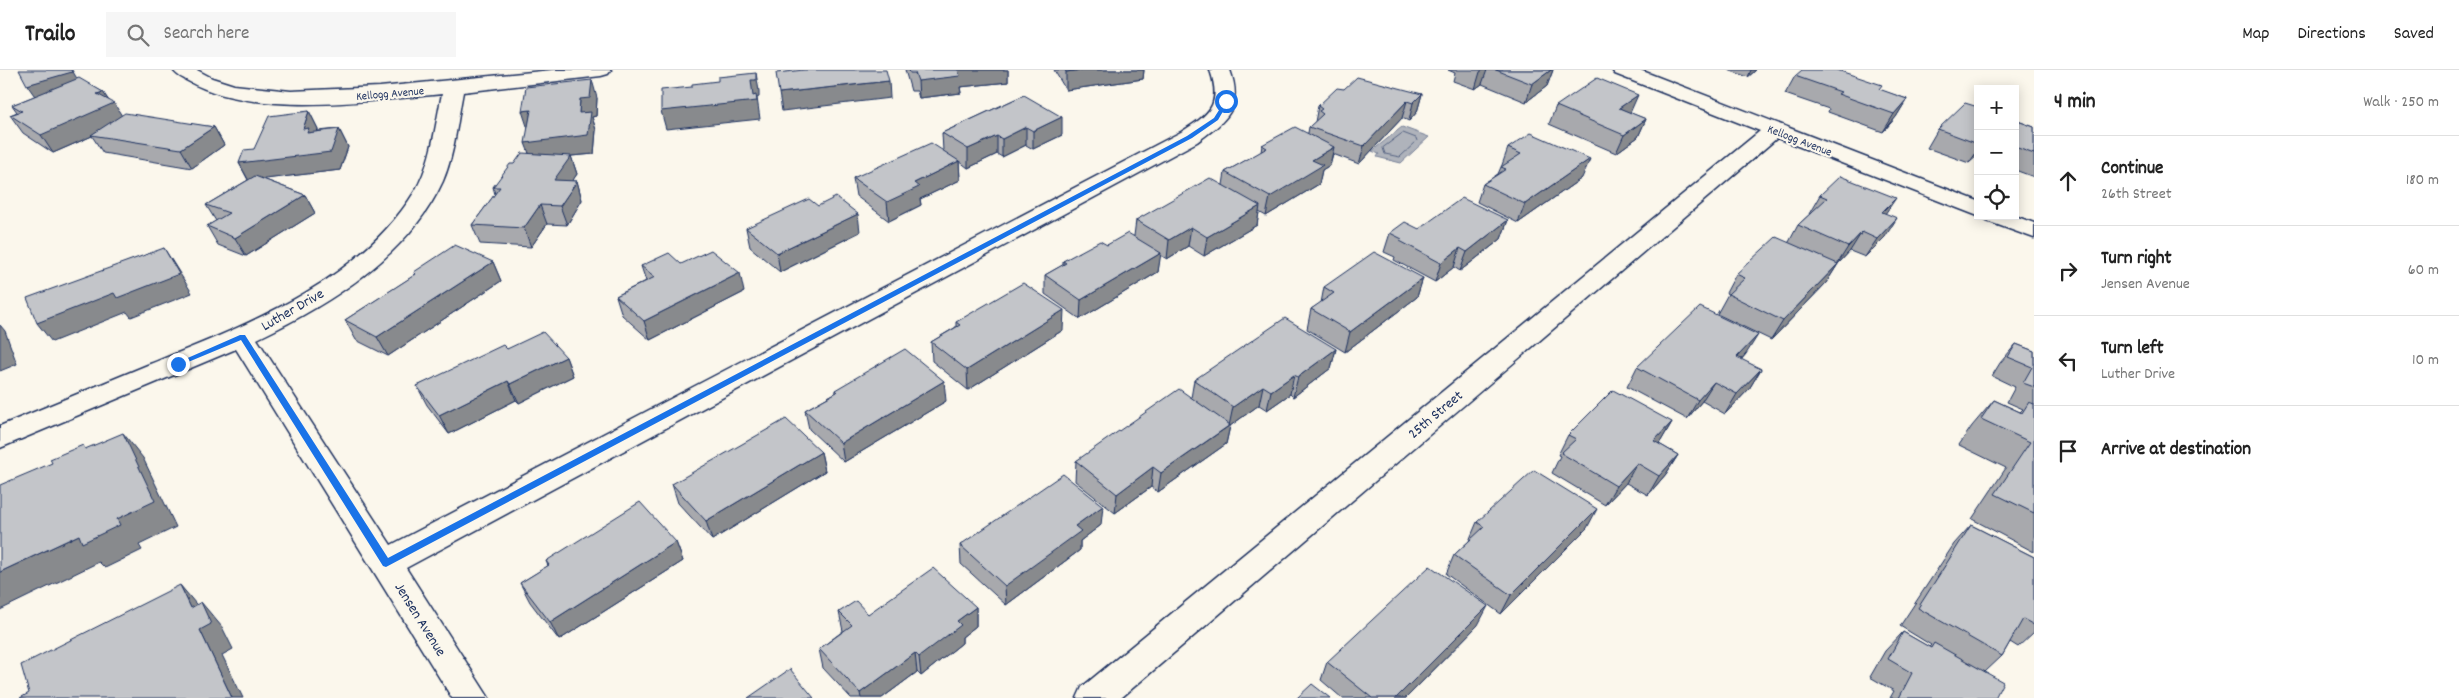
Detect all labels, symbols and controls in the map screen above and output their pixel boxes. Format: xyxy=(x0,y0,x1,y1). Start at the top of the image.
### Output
search box xyxy=(106,12,456,57)
text: Trailo xyxy=(25,18,76,52)
icon: search xyxy=(124,21,152,49)
text: Search here xyxy=(164,21,249,48)
text: Map xyxy=(2242,22,2269,47)
text: Directions xyxy=(2297,22,2366,47)
text: Saved xyxy=(2394,22,2434,47)
street label: Kellogg Avenue xyxy=(356,83,425,106)
map controls xyxy=(1974,85,2019,220)
button: + xyxy=(1974,85,2019,130)
text: 4 min xyxy=(2054,88,2096,118)
route start xyxy=(1215,90,1238,113)
text: Walk · 250 m xyxy=(2363,91,2439,114)
street label: Kellogg Avenue xyxy=(1765,121,1834,162)
button: − xyxy=(1974,130,2019,175)
text: Continue xyxy=(2101,156,2163,183)
icon: ahead xyxy=(2054,167,2082,195)
text: 180 m xyxy=(2406,169,2439,192)
button: locate xyxy=(1974,175,2019,220)
text: 26th Street xyxy=(2101,183,2172,206)
text: Turn right xyxy=(2101,246,2172,273)
icon: right xyxy=(2054,257,2082,285)
text: 60 m xyxy=(2408,259,2439,282)
text: Jensen Avenue xyxy=(2101,273,2190,296)
street label: Luther Drive xyxy=(257,284,329,338)
text: Turn left xyxy=(2101,336,2164,363)
icon: left xyxy=(2054,347,2082,375)
text: 10 m xyxy=(2412,349,2439,372)
route end xyxy=(167,353,190,376)
text: Luther Drive xyxy=(2101,363,2175,386)
street label: 25th Street xyxy=(1404,386,1469,445)
icon: arrive xyxy=(2054,437,2082,465)
text: Arrive at destination xyxy=(2101,437,2251,464)
street label: Jensen Avenue xyxy=(388,579,451,662)

